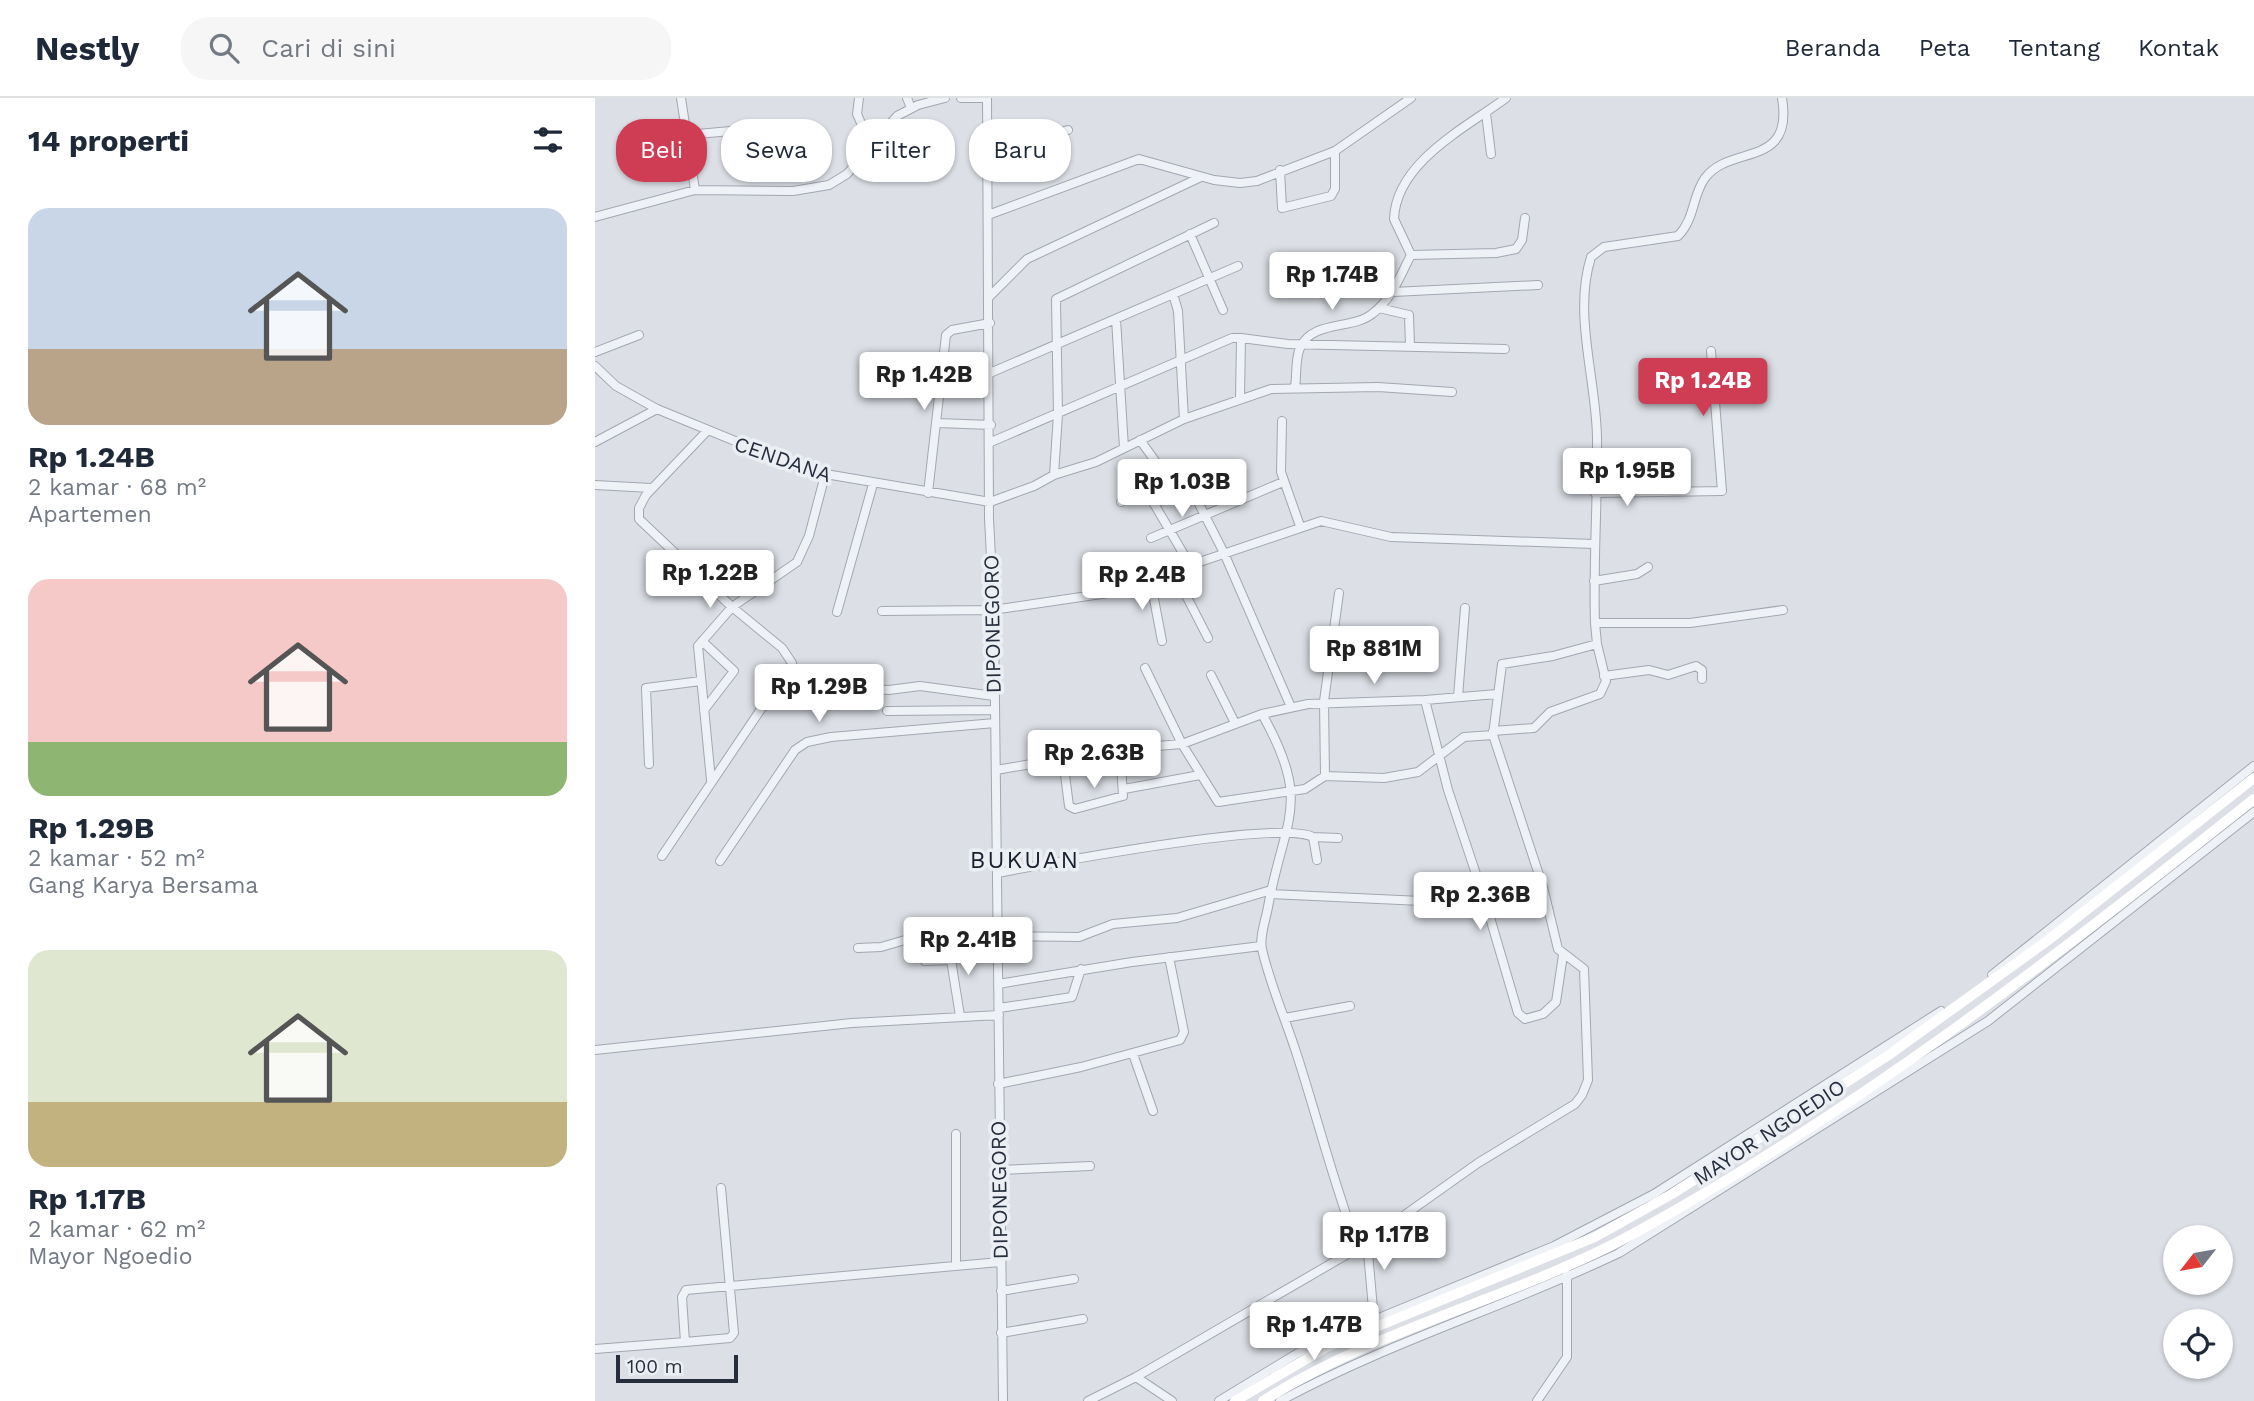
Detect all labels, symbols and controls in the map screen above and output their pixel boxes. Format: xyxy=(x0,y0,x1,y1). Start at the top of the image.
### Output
search box xyxy=(181,17,671,80)
text: Nestly xyxy=(35,29,139,68)
icon: search xyxy=(205,29,243,67)
text: Cari di sini xyxy=(261,33,396,63)
text: Beranda xyxy=(1785,34,1881,62)
text: Peta xyxy=(1919,34,1970,62)
text: Tentang xyxy=(2008,34,2100,62)
text: Kontak xyxy=(2138,34,2219,62)
chip: Beli xyxy=(616,119,707,182)
chip: Sewa xyxy=(721,119,832,182)
chip: Filter xyxy=(846,119,955,182)
chip: Baru xyxy=(969,119,1071,182)
icon: filters xyxy=(529,121,567,159)
text: 14 properti xyxy=(28,123,189,158)
pin: Rp 1.74B xyxy=(1260,252,1404,312)
icon: home xyxy=(235,253,361,379)
text: Rp 1.74B xyxy=(1285,261,1379,288)
pin: Rp 1.42B xyxy=(852,352,996,412)
pin: Rp 1.24B xyxy=(1631,358,1775,418)
text: Rp 1.42B xyxy=(875,361,973,388)
text: Rp 1.24B xyxy=(1654,367,1752,394)
street label: CENDANA xyxy=(731,431,835,487)
text: Rp 1.24B xyxy=(28,439,155,474)
pin: Rp 1.95B xyxy=(1555,448,1699,508)
text: Rp 1.95B xyxy=(1579,457,1675,484)
pin: Rp 1.03B xyxy=(1110,460,1254,519)
text: Rp 1.03B xyxy=(1134,468,1230,495)
text: 2 kamar · 68 m² xyxy=(28,474,206,501)
text: Apartemen xyxy=(28,501,152,528)
pin: Rp 1.22B xyxy=(638,550,782,610)
pin: Rp 2.4B xyxy=(1077,552,1207,612)
street label: DIPONEGORO xyxy=(978,554,1006,694)
text: Rp 1.22B xyxy=(662,559,758,586)
text: Rp 2.4B xyxy=(1098,561,1186,588)
icon: home xyxy=(235,624,361,750)
pin: Rp 881M xyxy=(1309,626,1439,686)
text: Rp 881M xyxy=(1326,635,1422,662)
pin: Rp 1.29B xyxy=(747,664,891,724)
text: Rp 1.29B xyxy=(771,673,867,700)
pin: Rp 2.63B xyxy=(1022,730,1166,790)
text: Rp 2.63B xyxy=(1044,739,1144,766)
text: Rp 1.29B xyxy=(28,810,154,845)
text: 2 kamar · 52 m² xyxy=(28,845,205,872)
district label: BUKUAN xyxy=(970,846,1080,874)
text: Gang Karya Bersama xyxy=(28,872,258,899)
pin: Rp 2.36B xyxy=(1408,872,1552,932)
text: Rp 2.36B xyxy=(1430,881,1530,908)
pin: Rp 2.41B xyxy=(896,918,1040,977)
text: Rp 2.41B xyxy=(919,926,1017,953)
icon: home xyxy=(235,995,361,1121)
street label: MAYOR NGOEDIO xyxy=(1689,1074,1849,1190)
street label: DIPONEGORO xyxy=(985,1120,1013,1260)
text: Rp 1.17B xyxy=(28,1181,146,1216)
pin: Rp 1.17B xyxy=(1312,1212,1456,1272)
text: 2 kamar · 62 m² xyxy=(28,1216,205,1243)
text: Rp 1.17B xyxy=(1339,1221,1429,1248)
north arrow xyxy=(2163,1225,2233,1295)
map controls xyxy=(2163,1225,2233,1379)
text: Mayor Ngoedio xyxy=(28,1243,193,1270)
pin: Rp 1.47B xyxy=(1242,1302,1386,1362)
button: locate xyxy=(2163,1309,2233,1379)
text: Rp 1.47B xyxy=(1266,1311,1362,1338)
scale bar xyxy=(616,1352,739,1384)
text: 100 m xyxy=(627,1355,683,1378)

